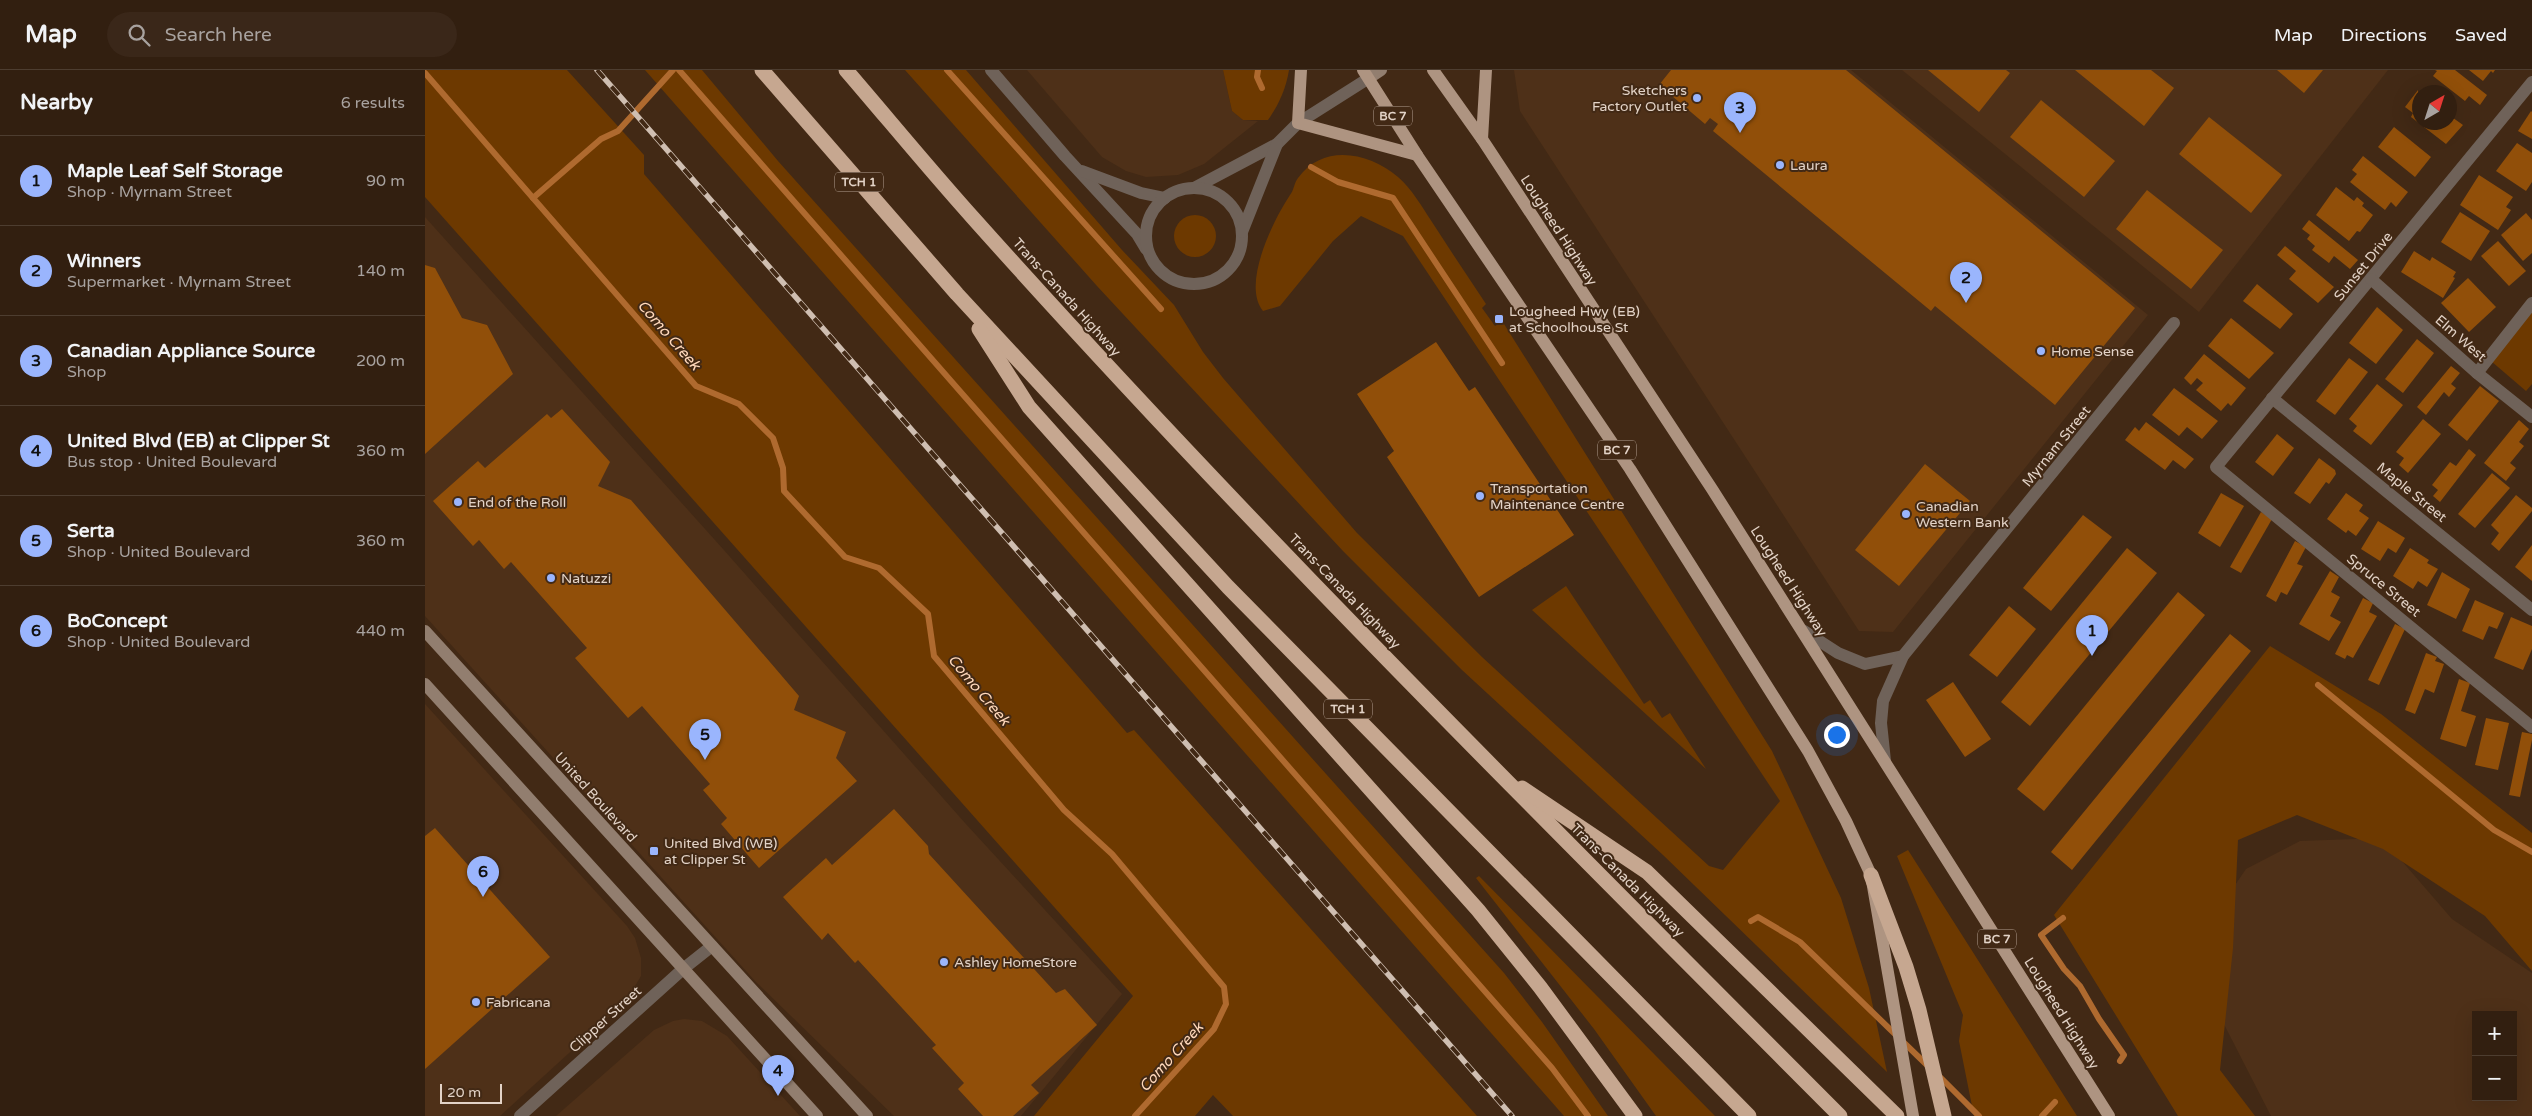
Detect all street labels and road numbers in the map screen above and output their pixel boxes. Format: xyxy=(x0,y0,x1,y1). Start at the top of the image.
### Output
road number: BC 7 xyxy=(1374,106,1412,126)
road number: TCH 1 xyxy=(835,172,883,191)
street label: Lougheed Highway xyxy=(1517,172,1601,289)
street label: Sunset Drive xyxy=(2330,228,2396,304)
street label: Trans-Canada Highway xyxy=(1009,235,1125,360)
street label: Elm West xyxy=(2432,312,2490,366)
street label: Myrnam Street xyxy=(2019,402,2095,490)
road number: BC 7 xyxy=(1598,440,1636,460)
street label: Maple Street xyxy=(2373,459,2451,526)
street label: Lougheed Highway xyxy=(1747,523,1831,640)
street label: Trans-Canada Highway xyxy=(1285,530,1404,653)
street label: Spruce Street xyxy=(2343,550,2425,621)
road number: TCH 1 xyxy=(1324,700,1372,718)
street label: United Boulevard xyxy=(551,749,640,846)
street label: Trans-Canada Highway xyxy=(1567,820,1688,941)
road number: BC 7 xyxy=(1978,930,2016,949)
street label: Lougheed Highway xyxy=(2020,954,2103,1073)
street label: Clipper Street xyxy=(566,982,645,1056)

